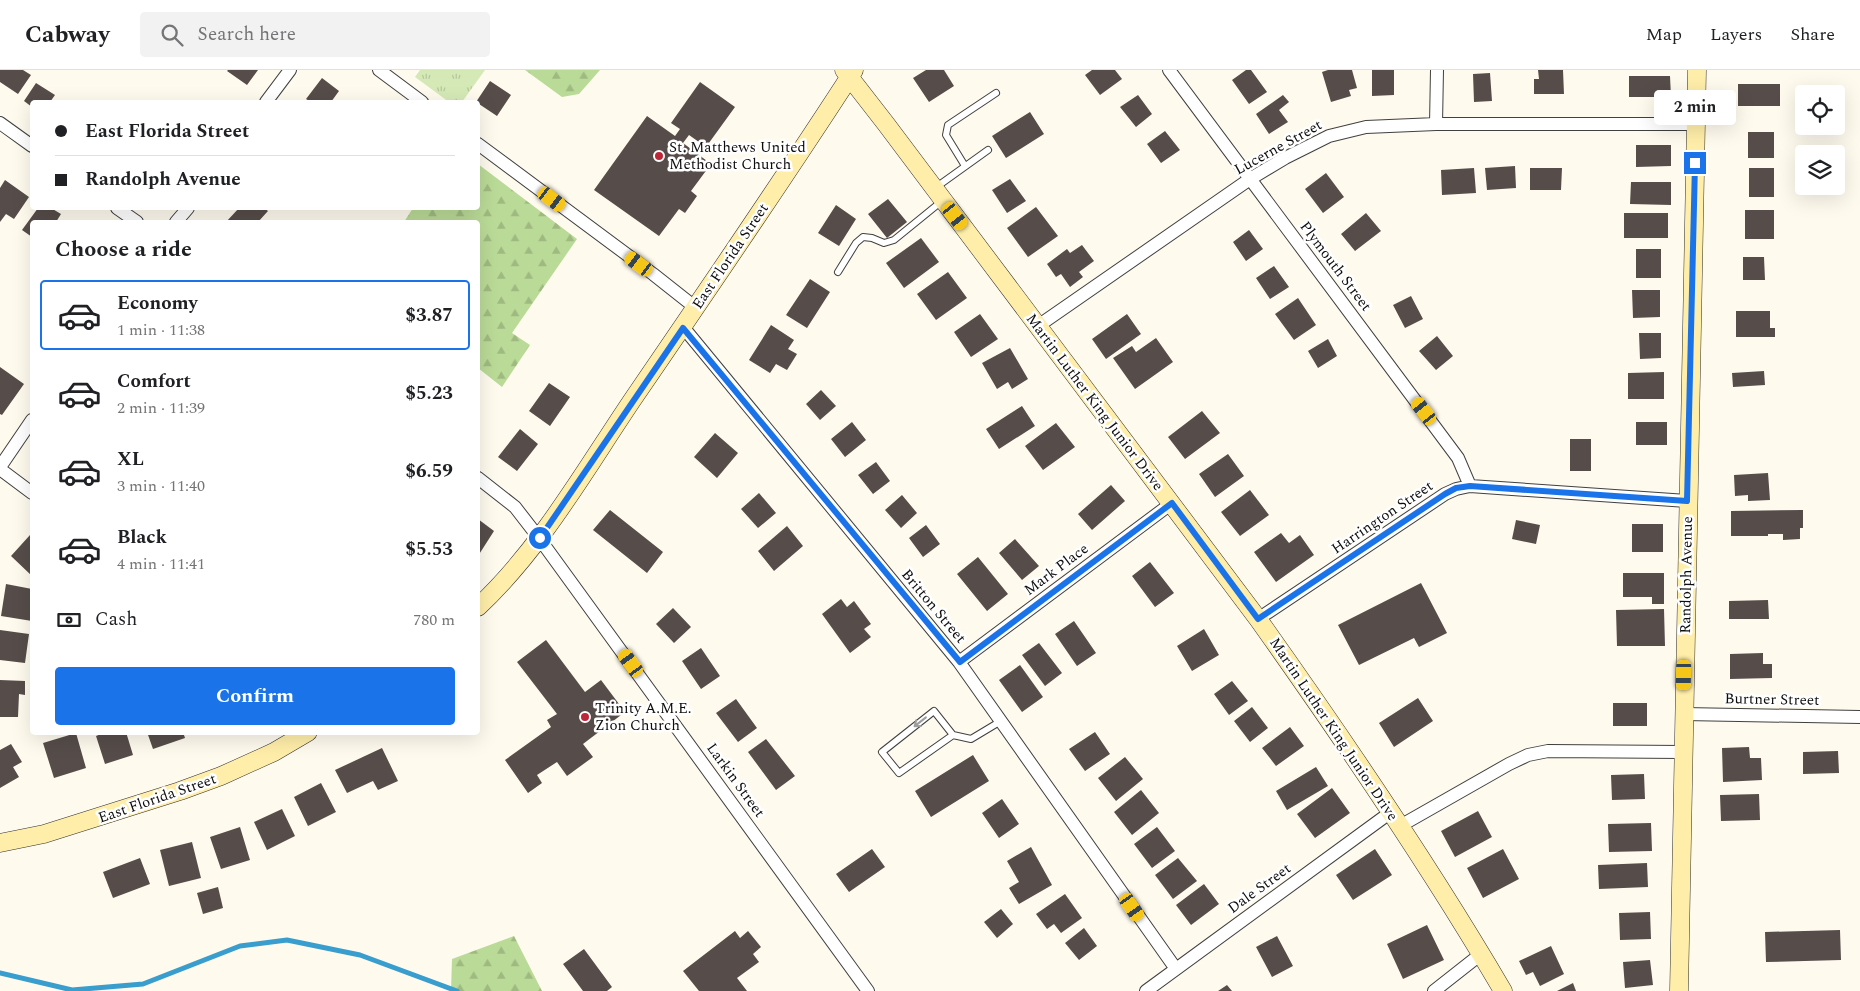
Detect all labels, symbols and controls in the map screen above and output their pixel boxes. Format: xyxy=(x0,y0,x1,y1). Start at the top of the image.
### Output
search box xyxy=(140,12,490,57)
text: Cabway xyxy=(25,17,110,53)
text: Search here xyxy=(198,20,296,49)
icon: search xyxy=(158,21,186,49)
text: Map xyxy=(1646,21,1682,48)
text: Layers xyxy=(1710,21,1762,48)
text: Share xyxy=(1790,21,1835,48)
map controls xyxy=(1795,85,1845,195)
button: locate xyxy=(1795,85,1845,135)
callout: 2 min xyxy=(1654,91,1736,126)
text: 2 min xyxy=(1674,95,1716,119)
street label: Lucerne Street xyxy=(1230,114,1326,181)
text: East Florida Street xyxy=(85,117,249,146)
place label: St. Matthews United Methodist Church xyxy=(669,136,806,176)
button: layers xyxy=(1795,145,1845,195)
marker: St. Matthews United Methodist Church xyxy=(653,150,665,162)
route end xyxy=(1684,152,1706,174)
text: Randolph Avenue xyxy=(85,165,241,194)
car xyxy=(535,184,568,214)
street label: East Florida Street xyxy=(686,199,774,314)
car xyxy=(939,200,970,232)
street label: Plymouth Street xyxy=(1294,216,1377,316)
text: Choose a ride xyxy=(55,233,192,266)
car xyxy=(622,249,655,279)
text: Economy xyxy=(117,289,198,318)
icon: car xyxy=(57,293,102,338)
text: $3.87 xyxy=(405,301,453,330)
street label: Martin Luther King Junior Drive xyxy=(1020,309,1169,496)
text: 1 min · 11:38 xyxy=(117,318,205,342)
text: Comfort xyxy=(117,367,191,396)
icon: car xyxy=(57,371,102,416)
text: $5.23 xyxy=(405,379,453,408)
car xyxy=(1408,395,1439,427)
text: 2 min · 11:39 xyxy=(117,396,205,420)
text: XL xyxy=(117,445,144,474)
icon: car xyxy=(57,449,102,494)
text: $6.59 xyxy=(405,457,453,486)
text: 3 min · 11:40 xyxy=(117,474,205,498)
street label: Harrington Street xyxy=(1327,475,1438,560)
street label: Randolph Avenue xyxy=(1674,516,1699,634)
text: Black xyxy=(117,523,167,552)
icon: car xyxy=(57,527,102,572)
route start xyxy=(529,527,551,549)
text: $5.53 xyxy=(405,535,453,564)
street label: Mark Place xyxy=(1019,537,1093,601)
text: 4 min · 11:41 xyxy=(117,552,205,576)
street label: Britton Street xyxy=(896,564,972,649)
text: Cash xyxy=(95,605,137,634)
icon: cash xyxy=(55,606,83,634)
text: 780 m xyxy=(413,608,455,632)
street label: Martin Luther King Junior Drive xyxy=(1263,633,1404,826)
car xyxy=(616,646,645,680)
car xyxy=(1676,660,1691,690)
button: Confirm xyxy=(55,667,455,725)
street label: Burtner Street xyxy=(1724,687,1820,712)
place label: Trinity A.M.E. Zion Church xyxy=(595,697,692,737)
marker: Trinity A.M.E. Zion Church xyxy=(579,711,591,723)
one-way arrow xyxy=(913,717,927,727)
street label: Larkin Street xyxy=(701,738,771,822)
street label: East Florida Street xyxy=(95,768,219,829)
street label: Dale Street xyxy=(1223,857,1296,919)
car xyxy=(1117,890,1146,924)

